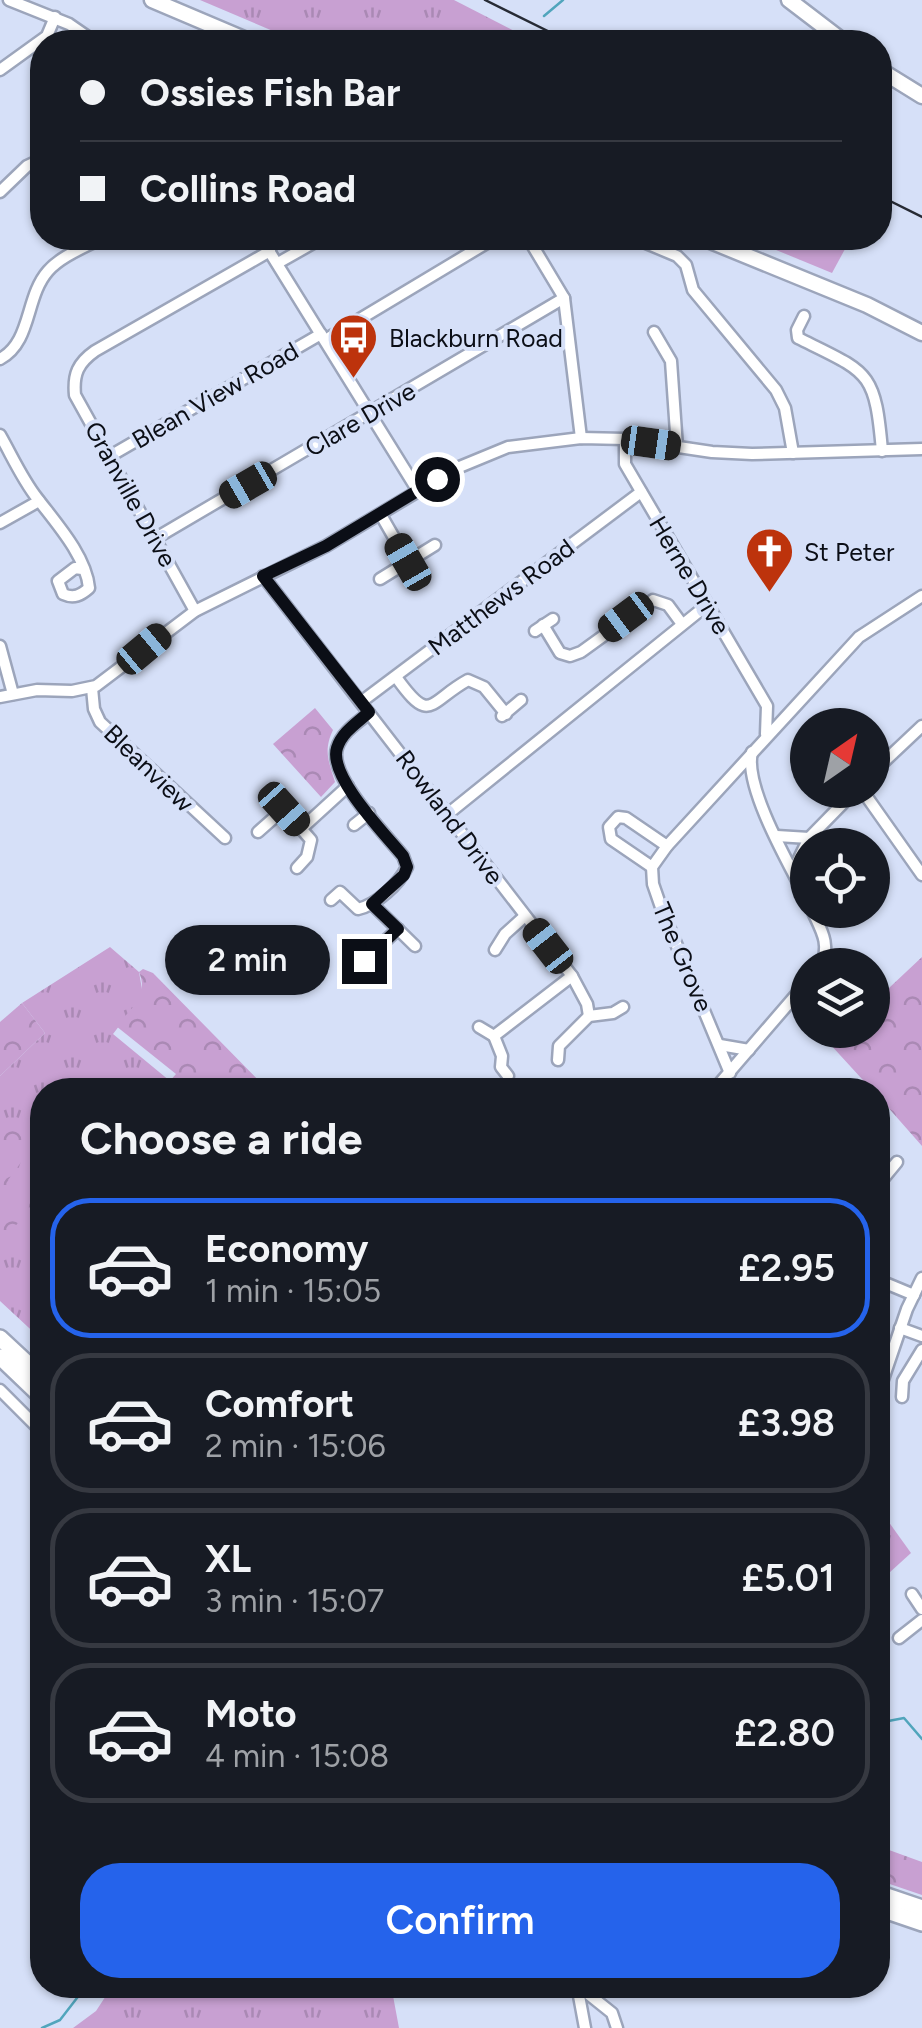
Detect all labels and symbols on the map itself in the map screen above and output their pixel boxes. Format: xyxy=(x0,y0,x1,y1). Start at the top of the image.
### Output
bus stop icon: Blackburn Road xyxy=(328,312,380,380)
place label: Blackburn Road xyxy=(389,323,563,353)
street label: Blean View Road xyxy=(126,335,304,455)
street label: Clare Drive xyxy=(300,375,420,463)
street label: Granville Drive xyxy=(79,416,183,572)
car xyxy=(619,424,683,462)
car xyxy=(215,457,281,513)
route start xyxy=(415,457,460,502)
street label: Herne Drive xyxy=(643,511,737,639)
church icon: St Peter xyxy=(743,526,795,594)
car xyxy=(380,529,436,595)
street label: Matthews Road xyxy=(422,532,580,662)
place label: St Peter xyxy=(804,537,895,567)
car xyxy=(593,587,659,647)
car xyxy=(111,618,177,680)
north arrow xyxy=(790,708,890,808)
street label: Bleanview xyxy=(98,718,200,818)
street label: Rowland Drive xyxy=(390,744,510,890)
car xyxy=(253,777,315,841)
street label: The Grove xyxy=(647,898,719,1016)
car xyxy=(518,913,578,979)
callout: 2 min xyxy=(164,926,329,996)
route end xyxy=(342,939,387,984)

